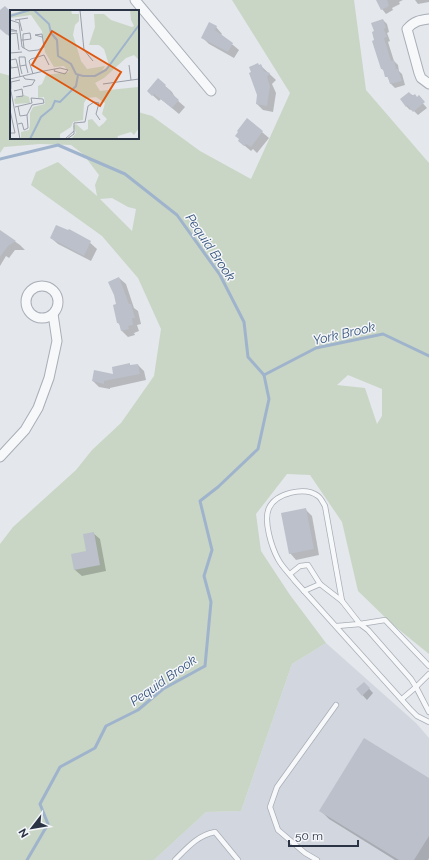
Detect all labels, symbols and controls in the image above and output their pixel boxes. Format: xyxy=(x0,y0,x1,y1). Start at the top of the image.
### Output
inset map xyxy=(10,10,139,139)
water label: Pequid Brook xyxy=(183,211,239,284)
water label: York Brook xyxy=(312,319,377,348)
water label: Pequid Brook xyxy=(127,652,200,709)
north arrow xyxy=(12,808,52,848)
scale bar xyxy=(289,822,358,848)
text: N xyxy=(16,826,32,840)
text: 50 m xyxy=(295,829,323,843)

